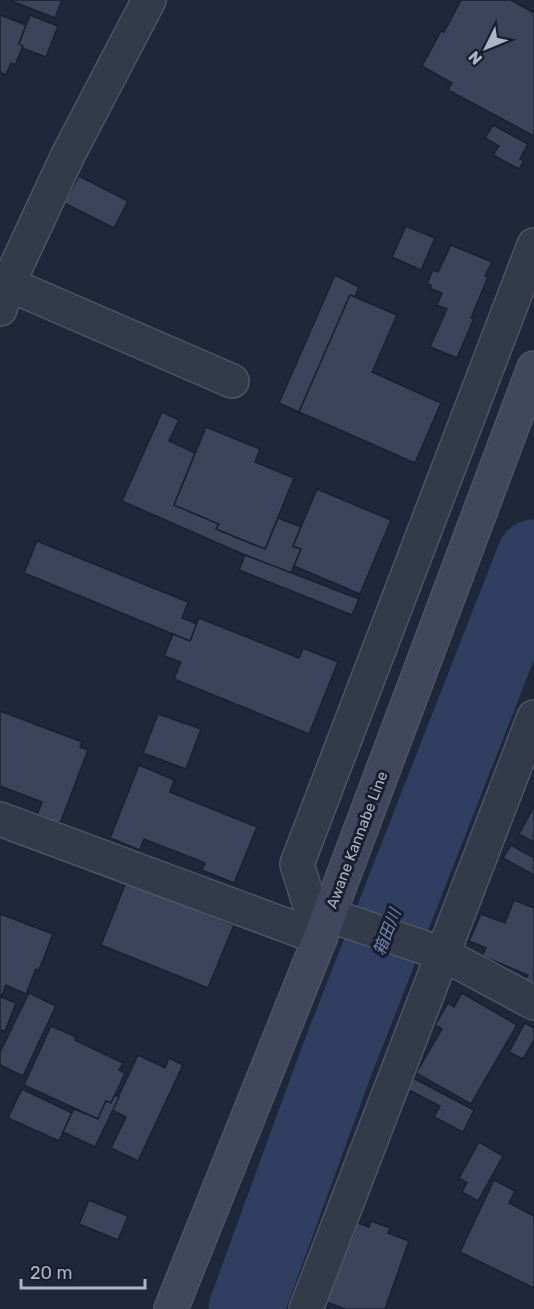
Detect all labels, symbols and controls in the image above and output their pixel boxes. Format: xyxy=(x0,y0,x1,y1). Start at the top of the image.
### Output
north arrow xyxy=(456,18,516,78)
text: N xyxy=(465,47,486,69)
street label: Awane Kannabe Line xyxy=(323,769,391,911)
water label: 箱田川 xyxy=(370,904,405,958)
scale bar xyxy=(21,1252,146,1290)
text: 20 m xyxy=(30,1262,72,1284)

